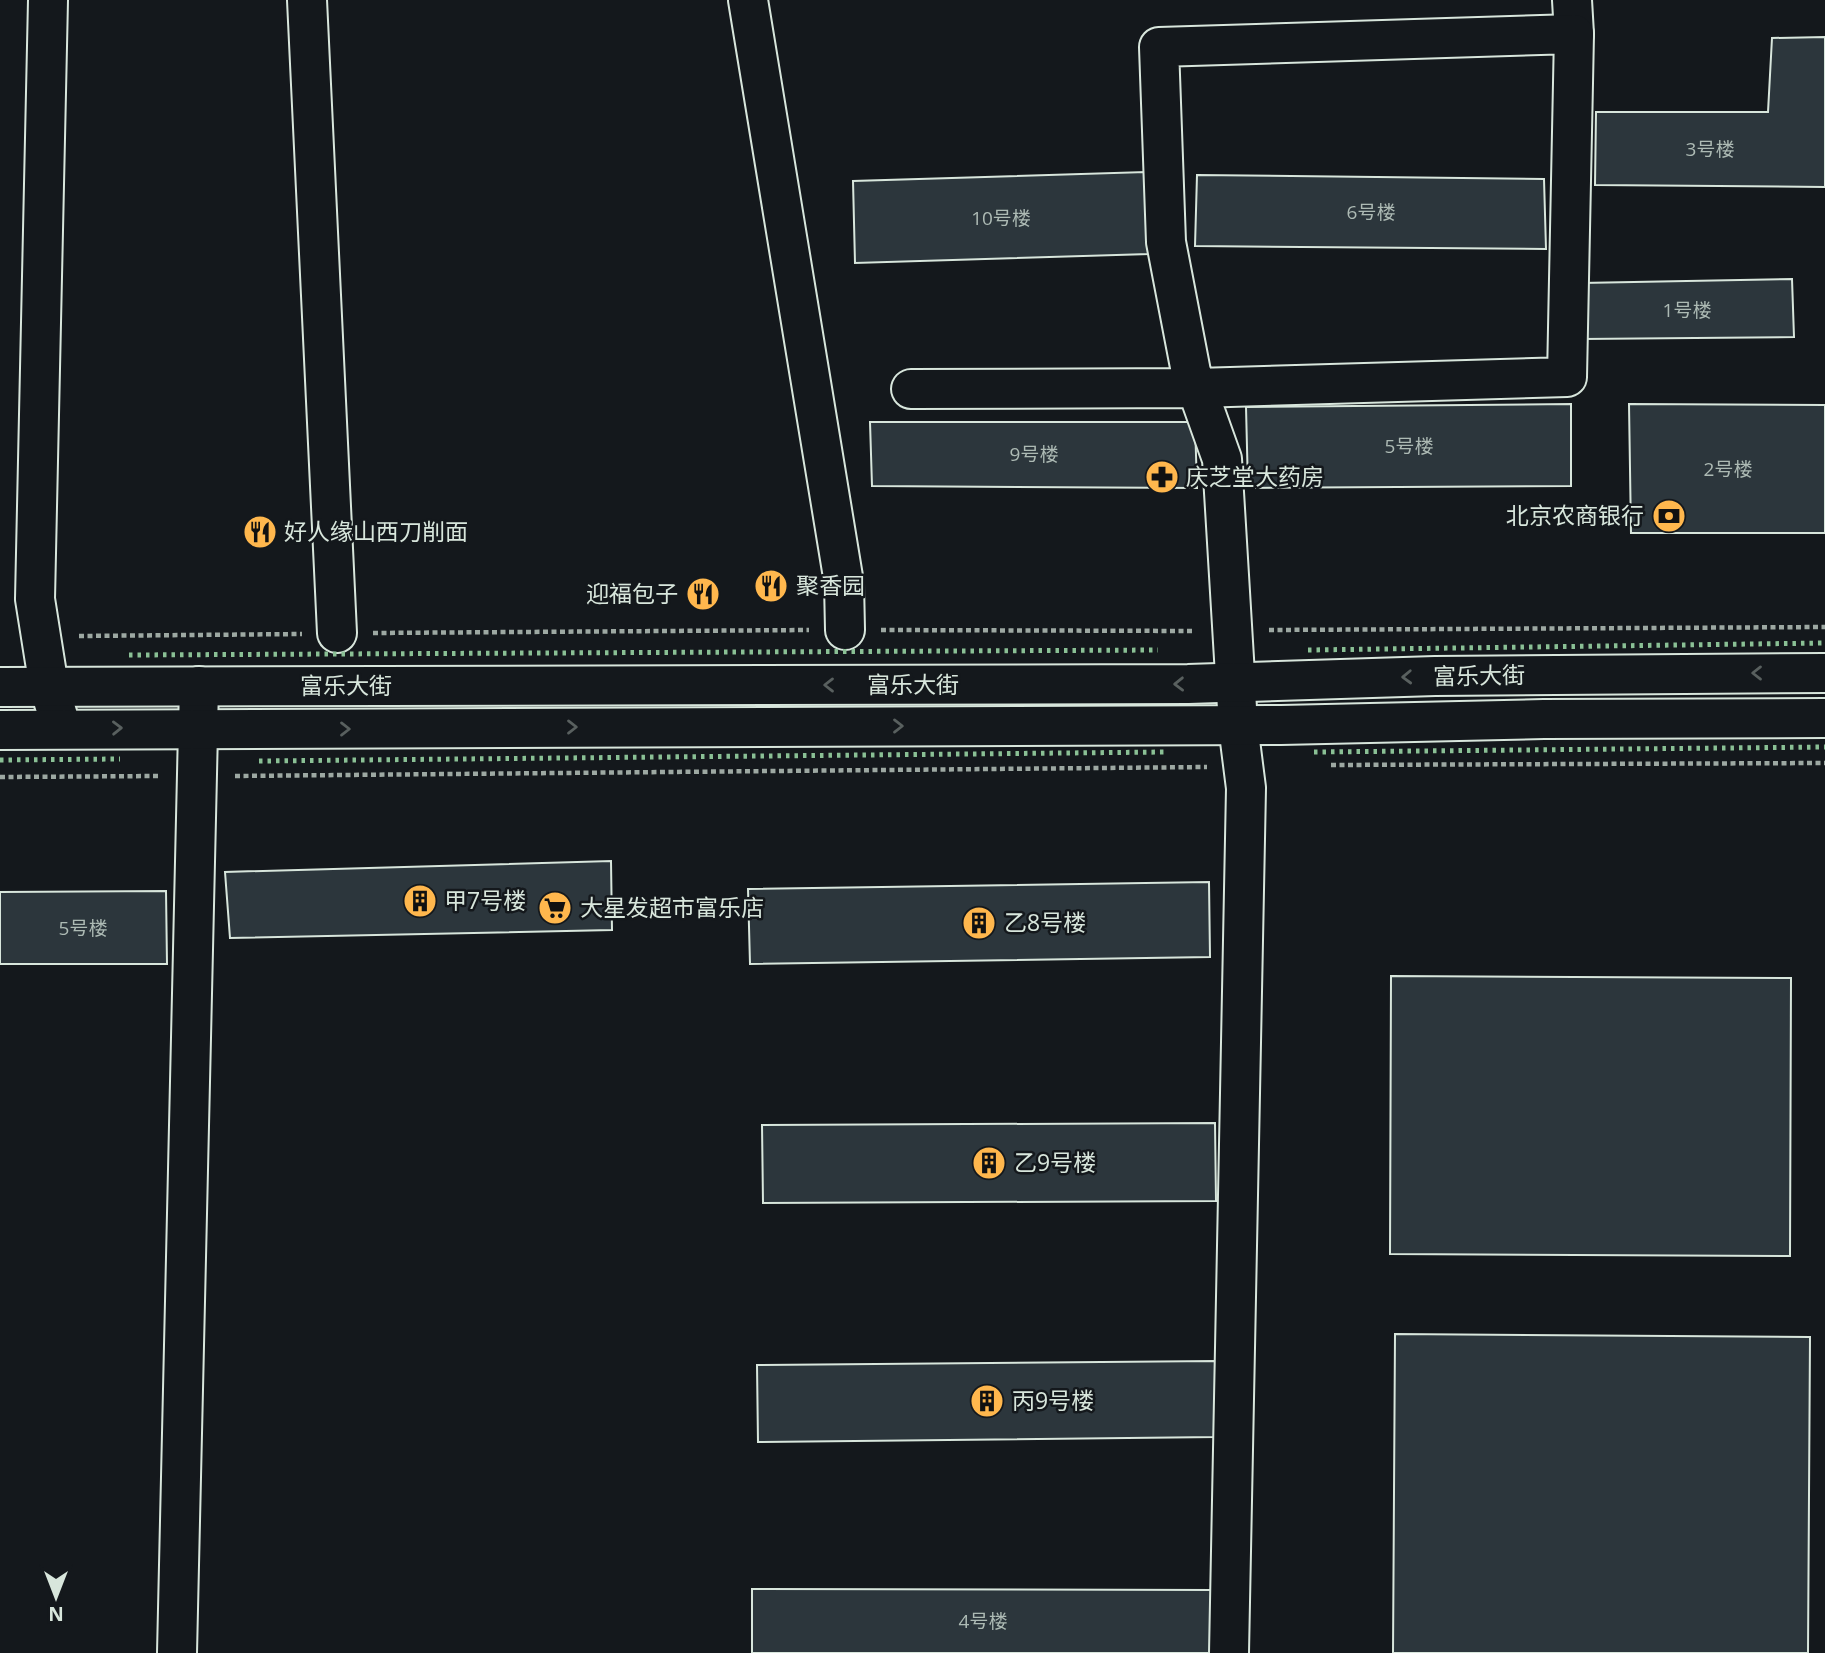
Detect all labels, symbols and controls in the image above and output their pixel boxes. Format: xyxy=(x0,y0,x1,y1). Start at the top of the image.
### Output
house number: 3号楼 xyxy=(1686,136,1734,162)
house number: 6号楼 xyxy=(1347,199,1395,225)
house number: 10号楼 xyxy=(971,205,1031,231)
house number: 1号楼 xyxy=(1663,297,1711,323)
house number: 5号楼 xyxy=(1385,433,1433,459)
house number: 9号楼 xyxy=(1010,441,1058,467)
house number: 2号楼 xyxy=(1704,456,1752,482)
pharmacy icon: 庆芝堂大药房 xyxy=(1143,458,1181,496)
place label: 庆芝堂大药房 xyxy=(1186,460,1324,492)
bank icon: 北京农商银行 xyxy=(1650,497,1688,535)
place label: 北京农商银行 xyxy=(1506,499,1644,531)
restaurant icon: 好人缘山西刀削面 xyxy=(241,513,279,551)
place label: 好人缘山西刀削面 xyxy=(284,515,468,547)
restaurant icon: 聚香园 xyxy=(752,567,790,605)
place label: 聚香园 xyxy=(796,569,865,601)
restaurant icon: 迎福包子 xyxy=(684,575,722,613)
place label: 迎福包子 xyxy=(586,577,678,609)
street label: 富乐大街 xyxy=(1433,658,1525,692)
one-way arrow xyxy=(1751,666,1762,681)
street label: 富乐大街 xyxy=(867,668,959,700)
street label: 富乐大街 xyxy=(300,669,392,701)
one-way arrow xyxy=(1401,669,1412,684)
one-way arrow xyxy=(1174,676,1185,691)
one-way arrow xyxy=(824,677,834,693)
one-way arrow xyxy=(893,718,903,734)
one-way arrow xyxy=(112,720,123,736)
one-way arrow xyxy=(567,720,578,735)
one-way arrow xyxy=(339,721,350,736)
building icon: 甲7号楼 xyxy=(401,882,439,920)
place label: 甲7号楼 xyxy=(444,884,526,916)
supermarket icon: 大星发超市富乐店 xyxy=(536,889,574,927)
place label: 大星发超市富乐店 xyxy=(580,891,764,923)
building icon: 乙8号楼 xyxy=(960,904,998,942)
place label: 乙8号楼 xyxy=(1004,906,1086,938)
house number: 5号楼 xyxy=(59,915,107,941)
building icon: 乙9号楼 xyxy=(970,1144,1008,1182)
place label: 乙9号楼 xyxy=(1014,1146,1096,1178)
building icon: 丙9号楼 xyxy=(968,1382,1006,1420)
place label: 丙9号楼 xyxy=(1012,1384,1094,1416)
north arrow xyxy=(21,1562,91,1632)
text: N xyxy=(48,1601,64,1627)
house number: 4号楼 xyxy=(959,1608,1007,1634)

